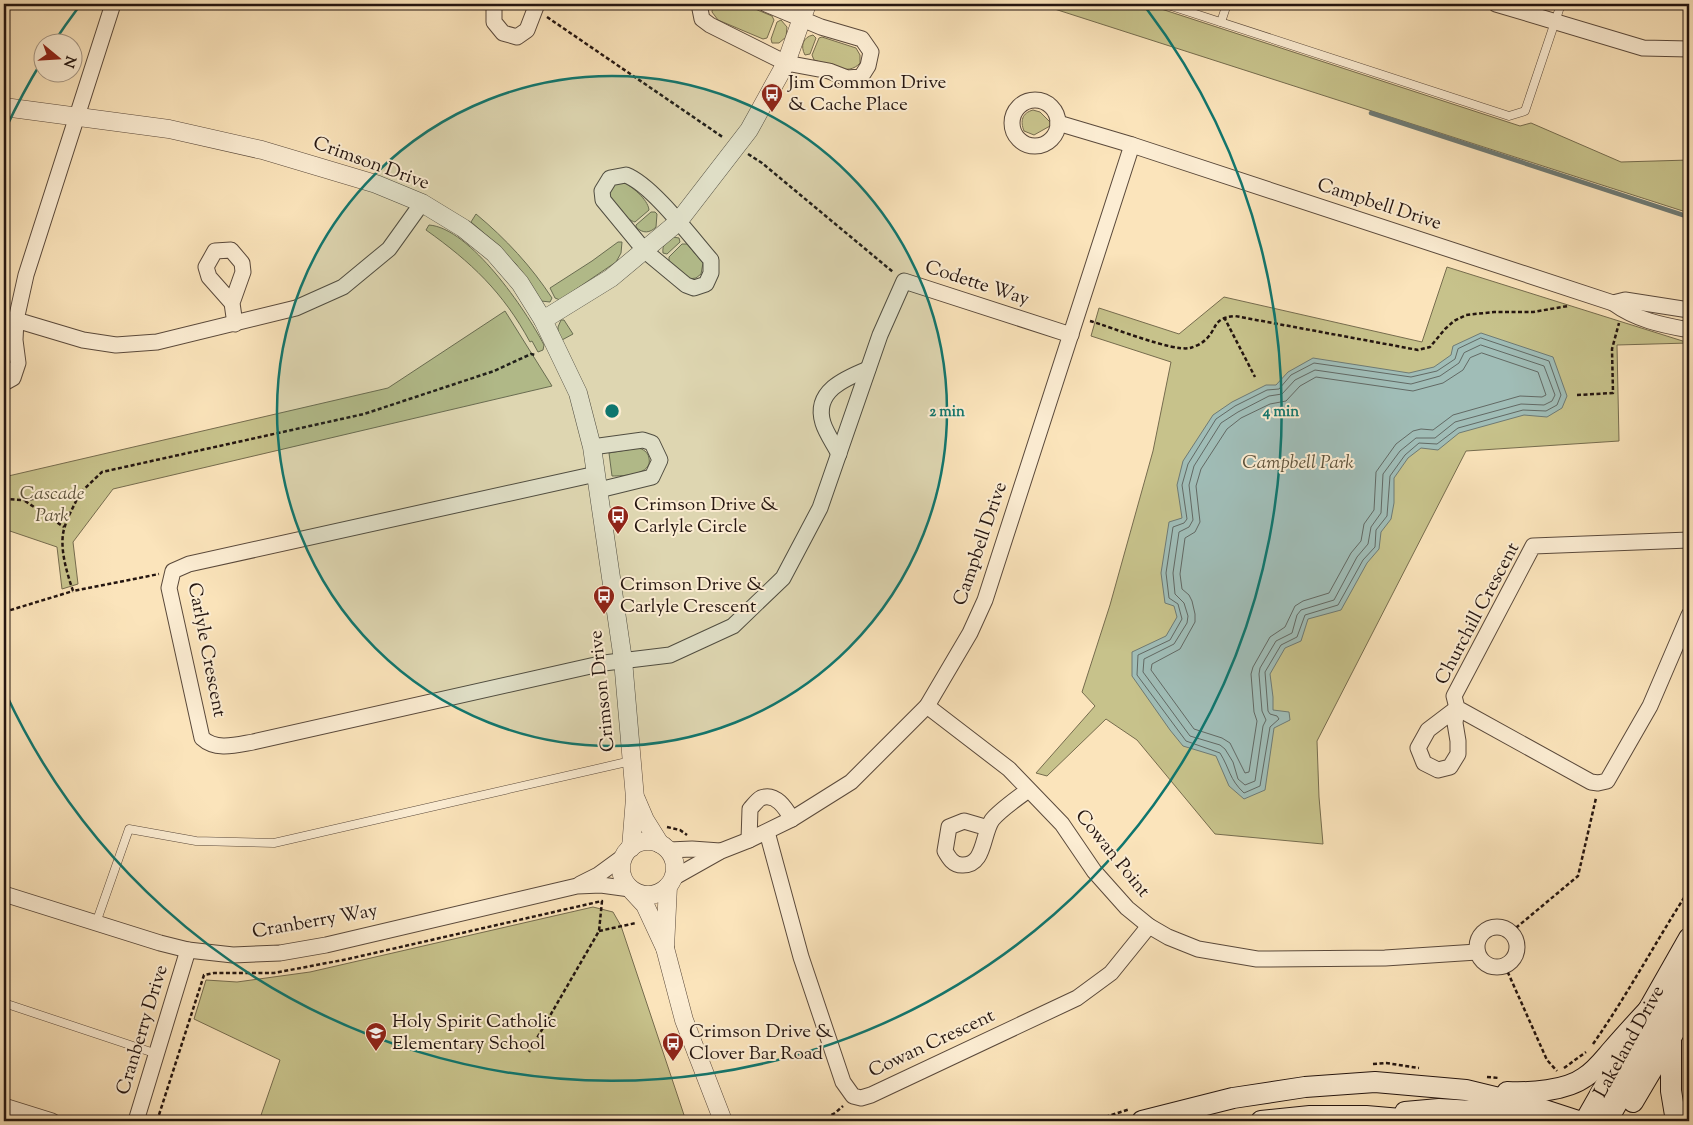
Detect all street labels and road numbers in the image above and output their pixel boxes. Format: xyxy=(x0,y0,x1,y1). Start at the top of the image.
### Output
street label: Crimson Drive xyxy=(309,130,433,198)
street label: Campbell Drive xyxy=(1313,172,1445,238)
street label: Codette Way xyxy=(921,254,1033,314)
street label: Campbell Drive xyxy=(947,478,1015,609)
street label: Churchill Crescent xyxy=(1429,538,1527,690)
street label: Carlyle Crescent xyxy=(180,580,232,720)
street label: Crimson Drive xyxy=(583,629,623,753)
street label: Cowan Point xyxy=(1068,804,1156,904)
street label: Cranberry Way xyxy=(250,898,380,946)
street label: Cranberry Drive xyxy=(110,962,176,1098)
street label: Lakeland Drive xyxy=(1588,981,1672,1103)
street label: Cowan Crescent xyxy=(865,1003,1000,1085)

